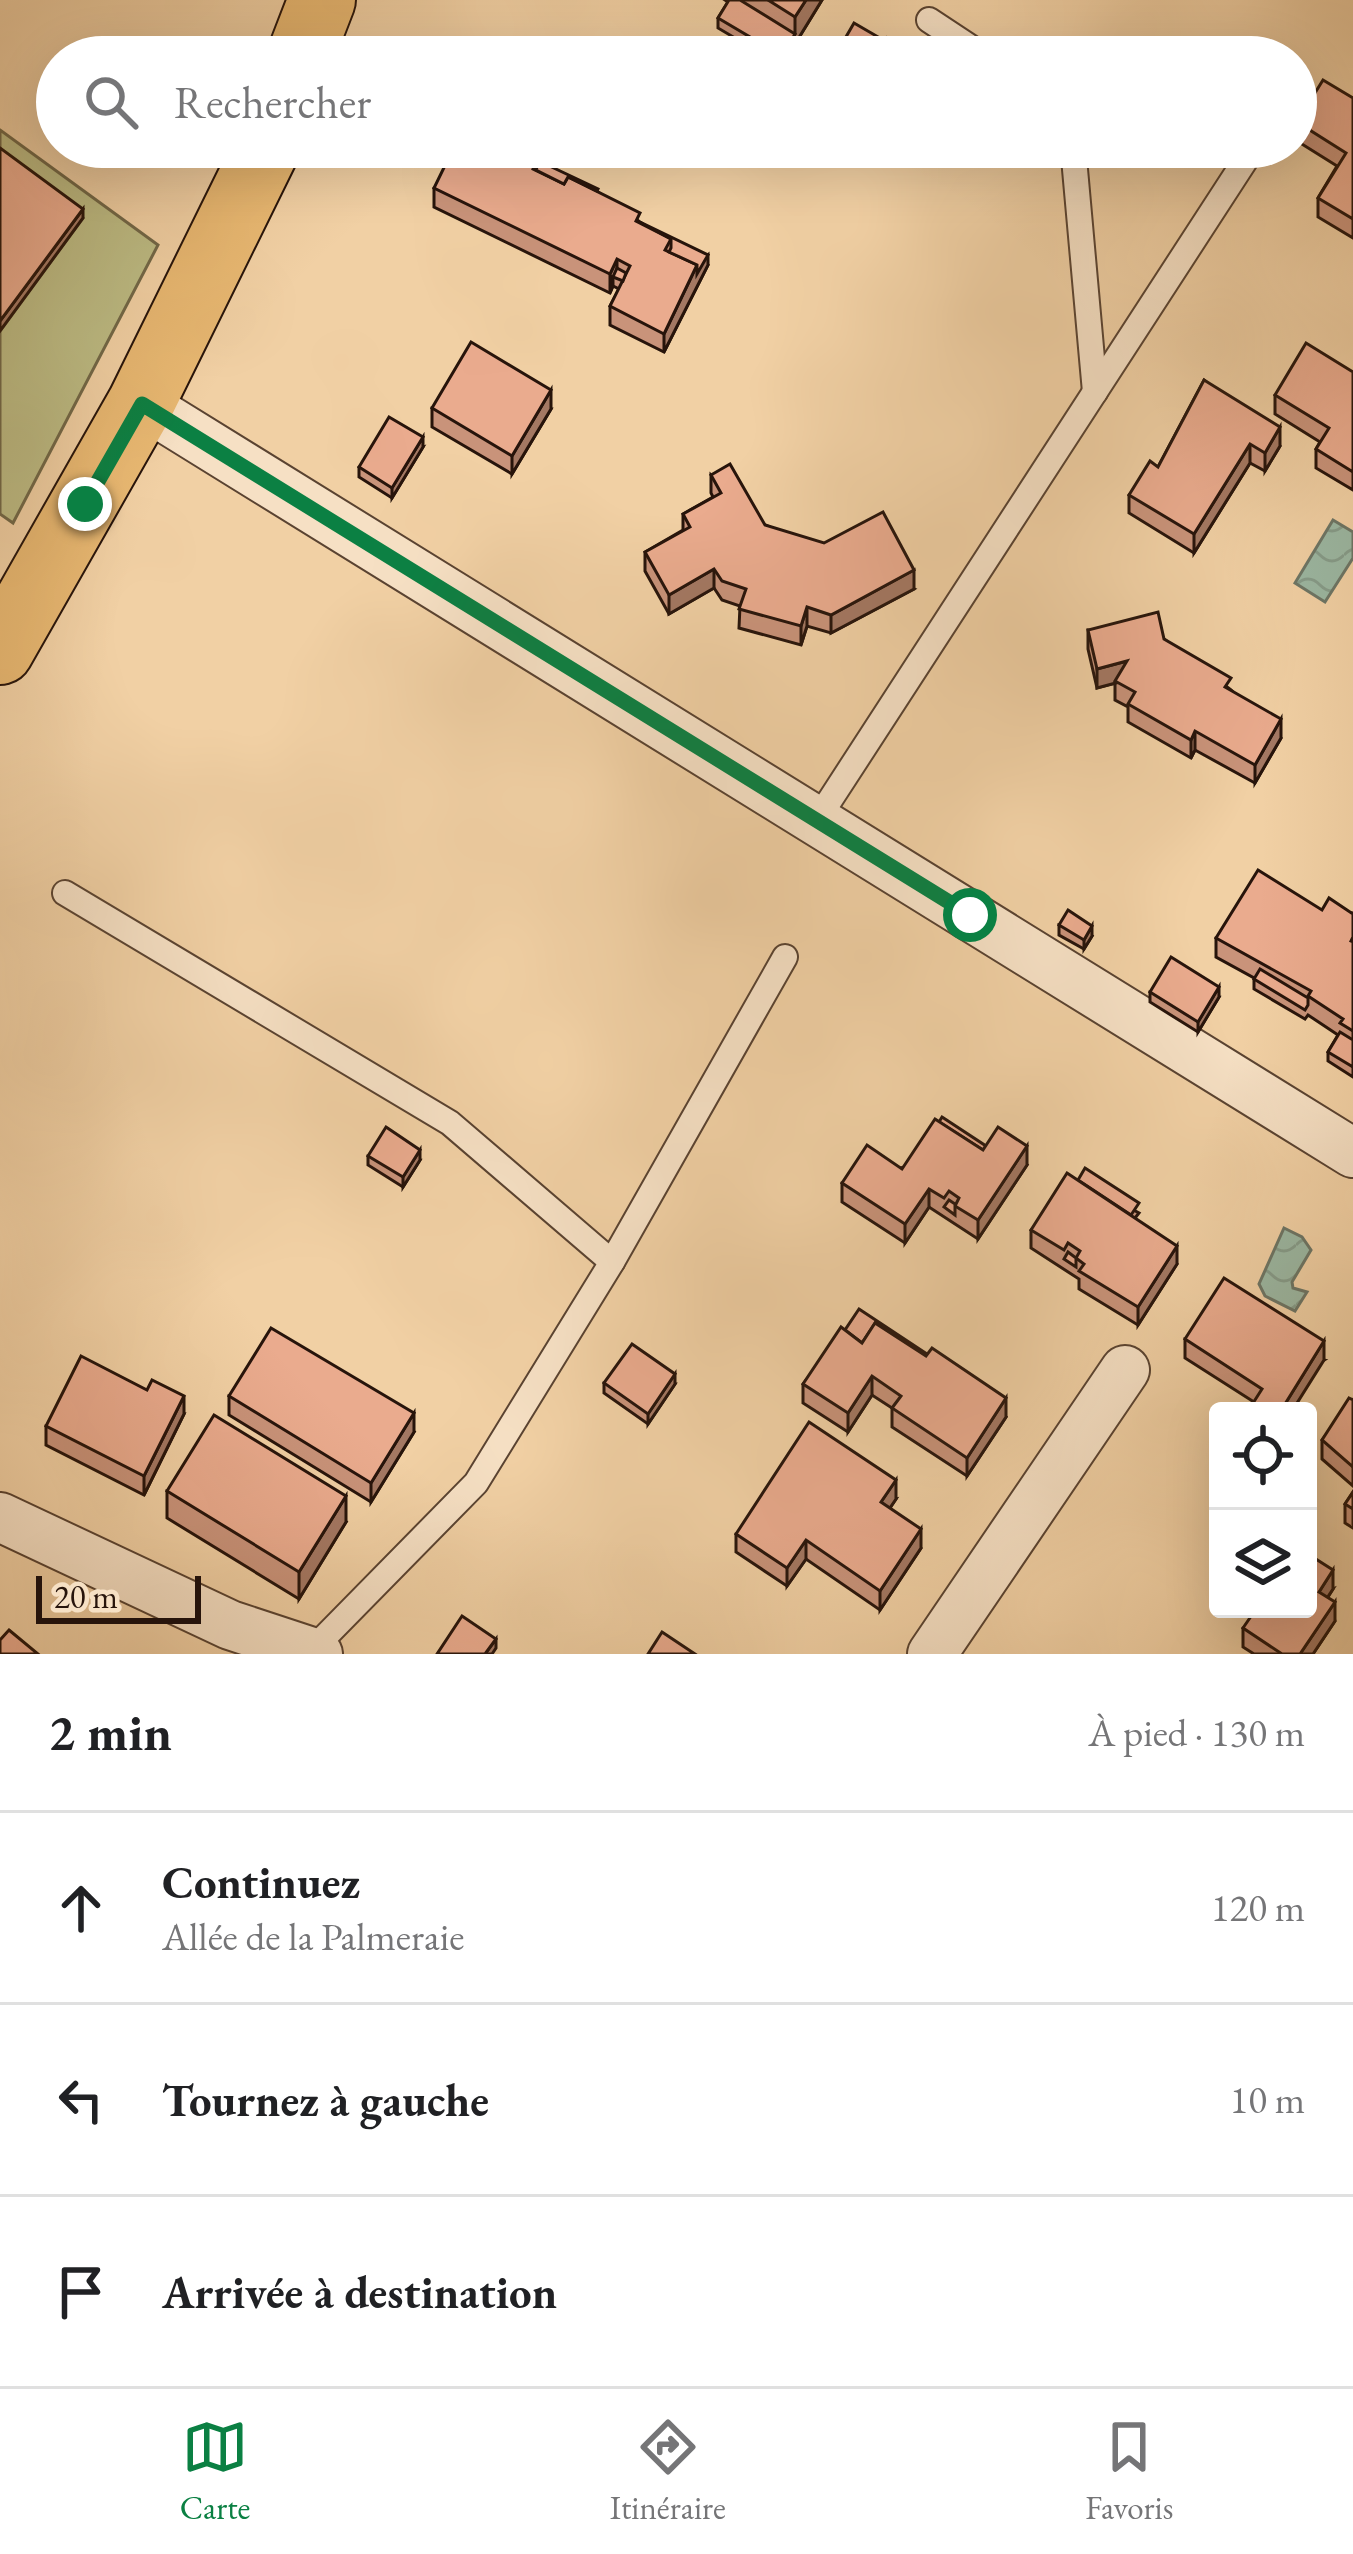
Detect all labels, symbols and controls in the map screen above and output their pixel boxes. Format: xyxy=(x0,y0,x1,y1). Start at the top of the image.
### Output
search box xyxy=(36,36,1317,168)
icon: search xyxy=(78,69,144,135)
text: Rechercher xyxy=(174,73,371,131)
route end xyxy=(58,477,112,531)
route start xyxy=(943,888,997,942)
map controls xyxy=(1209,1402,1317,1618)
button: locate xyxy=(1209,1402,1317,1510)
button: layers xyxy=(1209,1510,1317,1618)
scale bar xyxy=(36,1570,201,1623)
text: 20 m xyxy=(54,1575,118,1618)
text: 2 min xyxy=(48,1699,172,1765)
text: À pied · 130 m xyxy=(1088,1707,1305,1758)
text: Continuez xyxy=(162,1853,360,1911)
icon: ahead xyxy=(48,1875,114,1941)
text: 120 m xyxy=(1211,1882,1305,1933)
text: Allée de la Palmeraie xyxy=(162,1911,464,1962)
icon: left xyxy=(48,2067,114,2133)
text: Tournez à gauche xyxy=(162,2071,489,2129)
text: 10 m xyxy=(1229,2074,1305,2125)
icon: arrive xyxy=(48,2259,114,2325)
text: Arrivée à destination xyxy=(162,2263,557,2321)
tab: Carte xyxy=(180,2414,251,2529)
tab: Itinéraire xyxy=(610,2414,726,2529)
tab: Favoris xyxy=(1085,2414,1173,2529)

